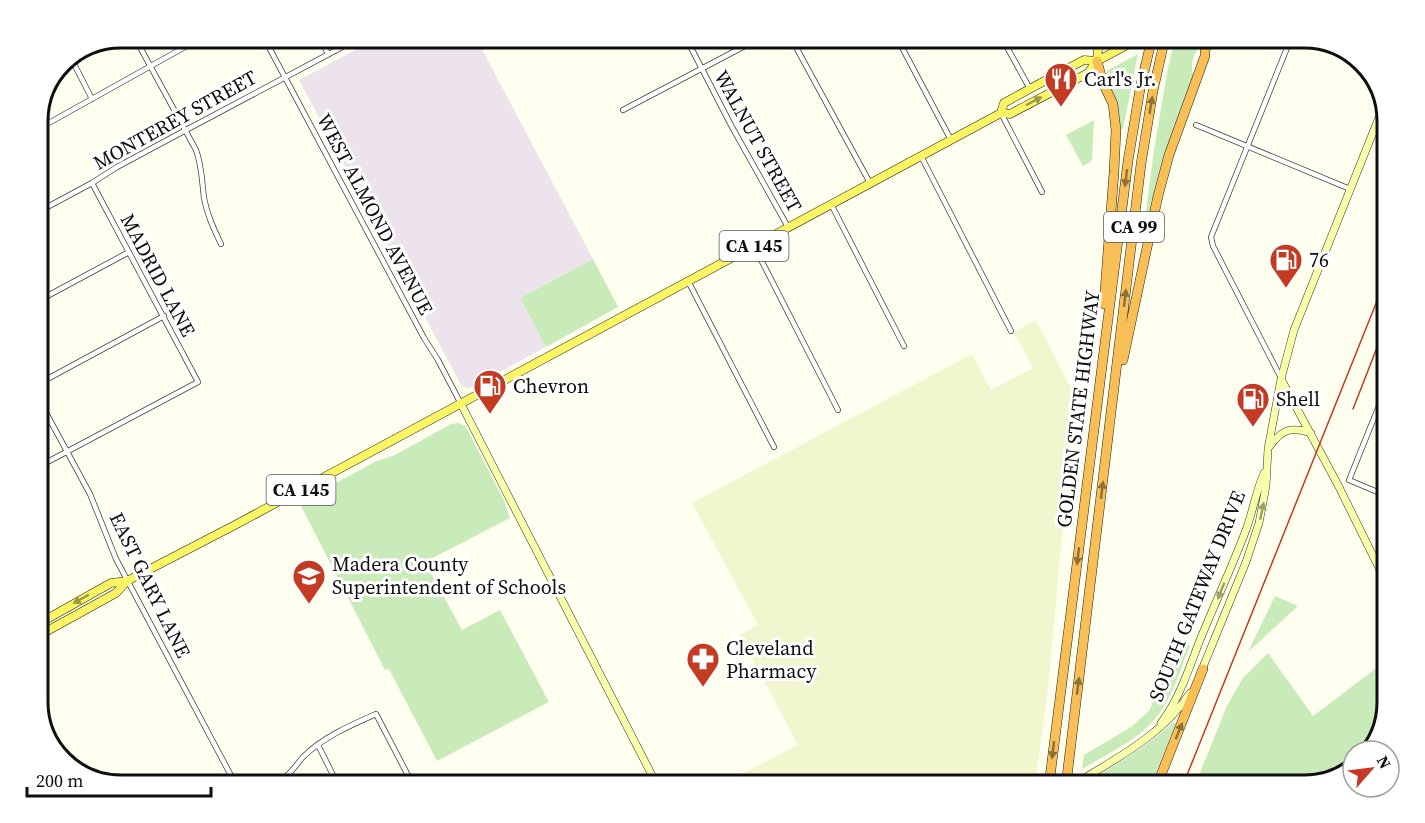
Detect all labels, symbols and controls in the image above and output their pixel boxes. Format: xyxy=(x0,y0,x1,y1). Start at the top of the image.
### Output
restaurant icon: Carl's Jr. xyxy=(1043,61,1079,108)
street label: MONTEREY STREET xyxy=(88,63,262,177)
street label: WALNUT STREET xyxy=(707,65,809,217)
place label: Carl's Jr. xyxy=(1084,65,1156,93)
one-way arrow xyxy=(1147,95,1156,114)
one-way arrow xyxy=(1026,96,1043,106)
street label: WEST ALMOND AVENUE xyxy=(310,108,440,320)
one-way arrow xyxy=(1122,168,1131,187)
street label: MADRID LANE xyxy=(114,209,202,341)
road number: CA 99 xyxy=(1104,212,1164,242)
road number: CA 145 xyxy=(720,231,789,261)
fuel station icon: 76 xyxy=(1268,242,1304,289)
place label: 76 xyxy=(1309,246,1329,274)
street label: GOLDEN STATE HIGHWAY xyxy=(1050,288,1106,529)
one-way arrow xyxy=(1121,288,1130,307)
fuel station icon: Chevron xyxy=(472,368,508,415)
place label: Chevron xyxy=(513,372,589,400)
fuel station icon: Shell xyxy=(1235,381,1271,428)
place label: Shell xyxy=(1276,385,1320,413)
road number: CA 145 xyxy=(266,475,336,505)
one-way arrow xyxy=(1098,481,1107,500)
street label: SOUTH GATEWAY DRIVE xyxy=(1142,486,1252,706)
one-way arrow xyxy=(1258,502,1267,521)
street label: EAST GARY LANE xyxy=(103,508,197,662)
one-way arrow xyxy=(1073,547,1082,566)
place label: Madera County Superintendent of Schools xyxy=(332,550,566,601)
school or university icon: Madera County Superintendent of Schools xyxy=(291,558,327,605)
one-way arrow xyxy=(1216,582,1225,600)
one-way arrow xyxy=(73,594,90,604)
place label: Cleveland Pharmacy xyxy=(726,634,817,685)
pharmacy icon: Cleveland Pharmacy xyxy=(685,641,721,688)
one-way arrow xyxy=(1074,676,1083,695)
one-way arrow xyxy=(1174,722,1184,740)
north arrow xyxy=(1341,739,1401,799)
one-way arrow xyxy=(1049,740,1058,759)
text: N xyxy=(1372,752,1397,773)
scale bar xyxy=(27,760,212,798)
text: 200 m xyxy=(36,768,83,793)

